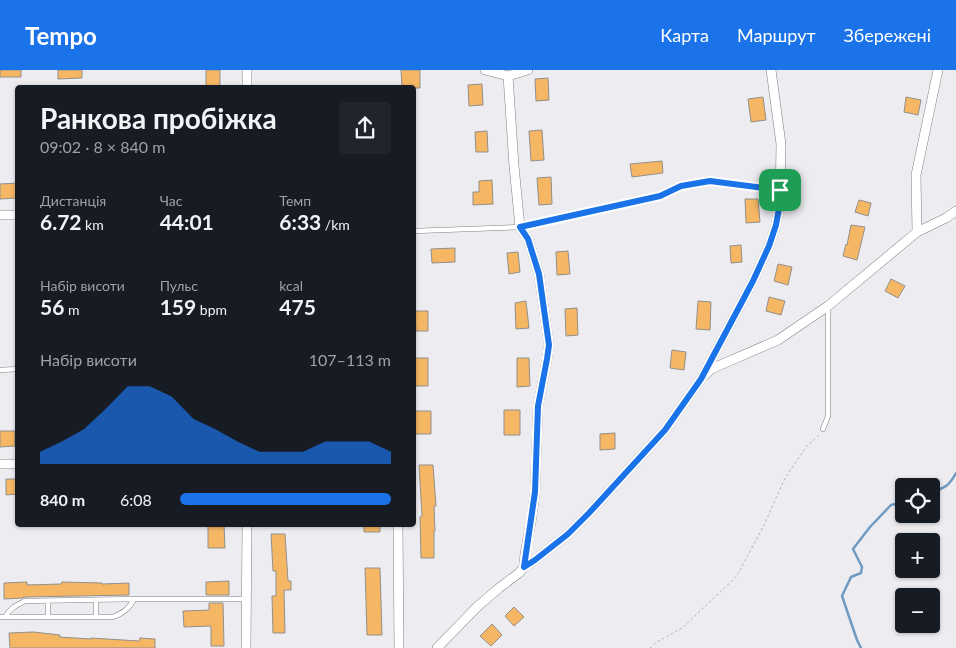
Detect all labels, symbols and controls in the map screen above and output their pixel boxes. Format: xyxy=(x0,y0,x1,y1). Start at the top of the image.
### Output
text: Tempo xyxy=(25,21,97,50)
text: Карта xyxy=(660,24,709,46)
text: Маршрут xyxy=(737,24,816,46)
text: Збережені xyxy=(844,24,931,46)
text: Ранкова пробіжка xyxy=(40,101,277,135)
button: share xyxy=(339,102,391,154)
text: 09:02 · 8 × 840 m xyxy=(40,137,165,156)
pin xyxy=(759,169,801,211)
icon: arrive xyxy=(766,176,794,204)
text: Дистанція xyxy=(40,192,106,209)
text: Час xyxy=(160,192,182,209)
text: Темп xyxy=(279,192,311,209)
text: 6.72 xyxy=(40,209,82,234)
text: 44:01 xyxy=(160,209,214,234)
text: 6:33 xyxy=(279,209,321,234)
text: km xyxy=(82,216,104,233)
text: /km xyxy=(321,216,350,233)
text: Набір висоти xyxy=(40,277,125,294)
text: Пульс xyxy=(160,277,198,294)
text: kcal xyxy=(279,277,303,294)
text: 56 xyxy=(40,294,64,319)
text: 159 xyxy=(160,294,196,319)
text: 475 xyxy=(279,294,316,319)
text: m xyxy=(64,301,79,318)
text: bpm xyxy=(196,301,227,318)
text: Набір висоти xyxy=(40,350,137,369)
text: 107–113 m xyxy=(309,350,391,369)
map controls xyxy=(895,478,940,633)
button: locate xyxy=(895,478,940,523)
text: 840 m xyxy=(40,490,85,509)
text: 6:08 xyxy=(120,490,152,509)
button: + xyxy=(895,533,940,578)
button: − xyxy=(895,588,940,633)

